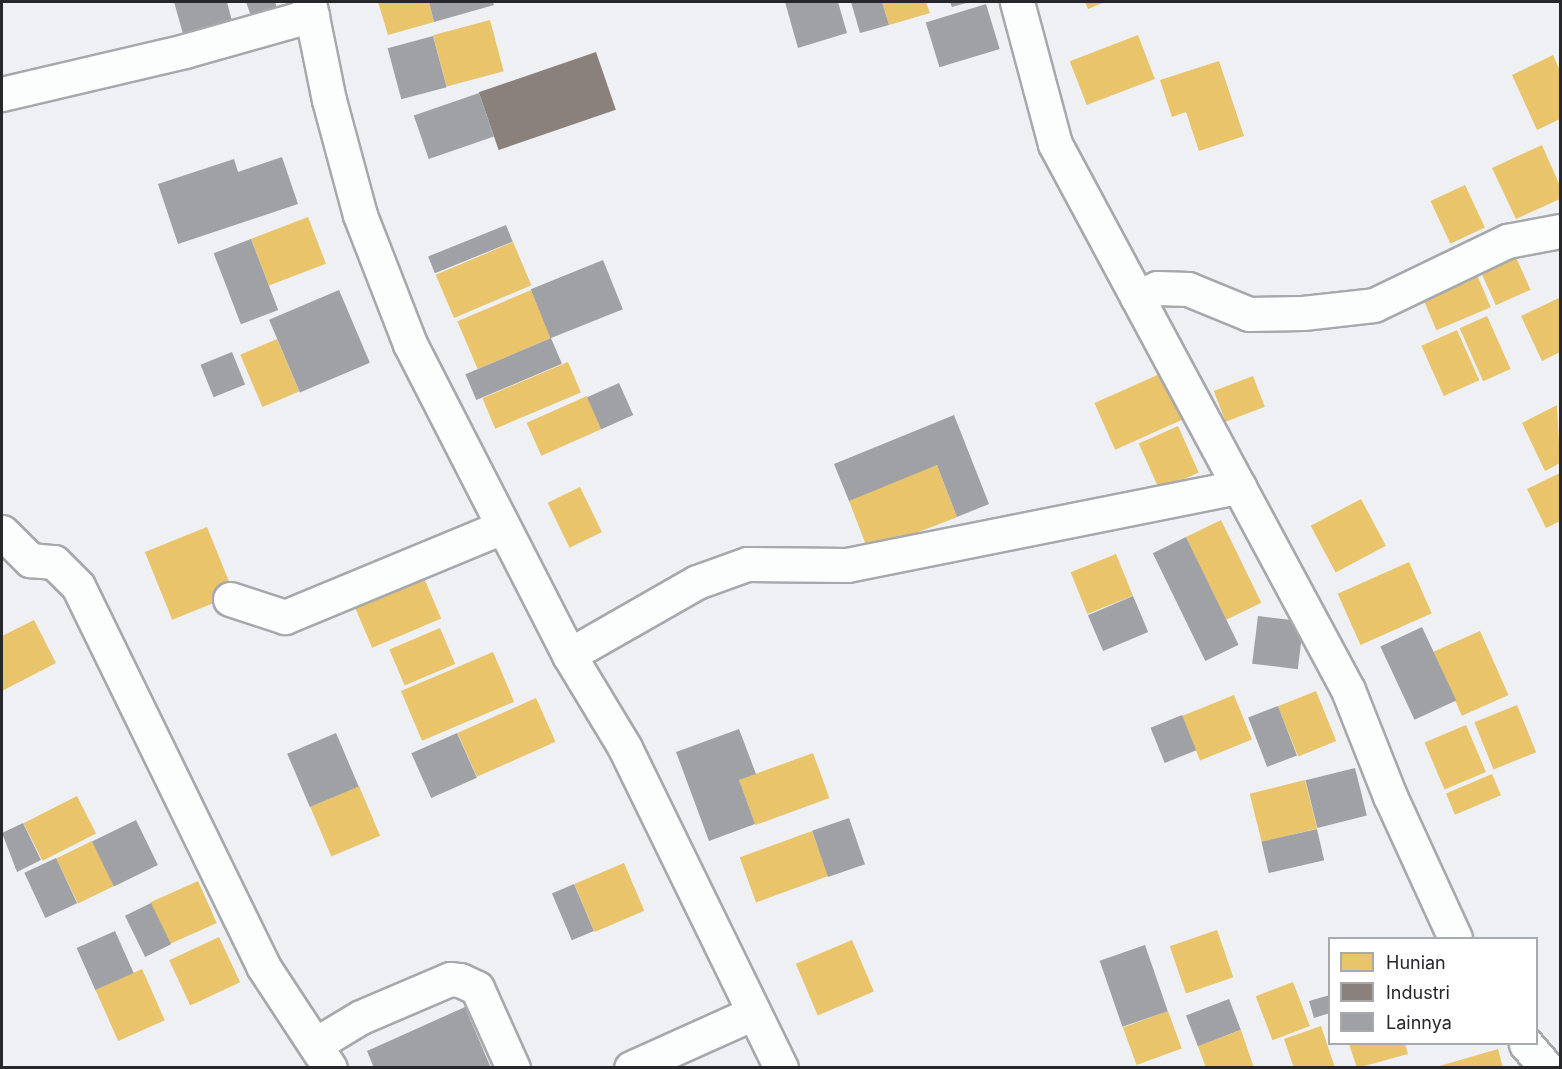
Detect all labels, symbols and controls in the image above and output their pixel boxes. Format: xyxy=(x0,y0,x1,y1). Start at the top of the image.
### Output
legend xyxy=(1328,937,1538,1045)
text: Hunian xyxy=(1386,952,1446,973)
text: Industri xyxy=(1386,982,1450,1003)
text: Lainnya xyxy=(1386,1012,1452,1033)

